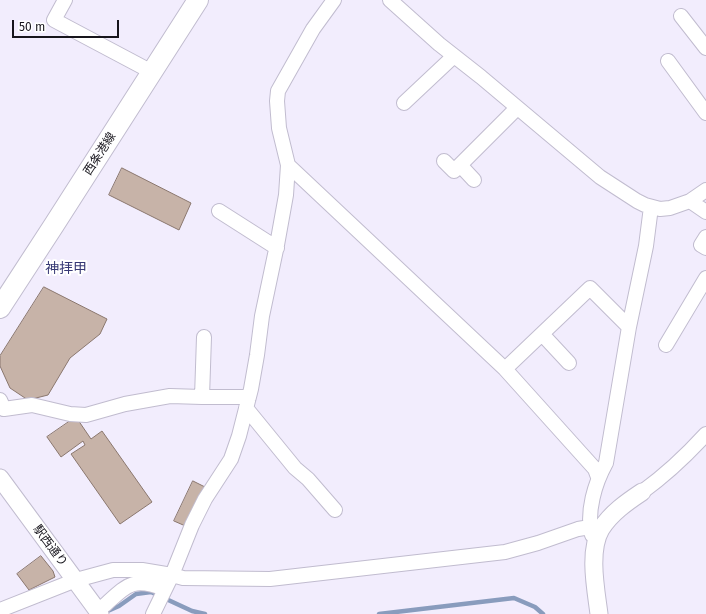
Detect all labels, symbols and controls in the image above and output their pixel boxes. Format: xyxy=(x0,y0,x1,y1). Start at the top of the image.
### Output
scale bar xyxy=(14,12,121,38)
text: 50 m xyxy=(19,20,45,34)
street label: 西条港線 xyxy=(81,130,119,178)
district label: 神拝甲 xyxy=(45,261,87,277)
street label: 駅西通り xyxy=(30,522,70,570)

